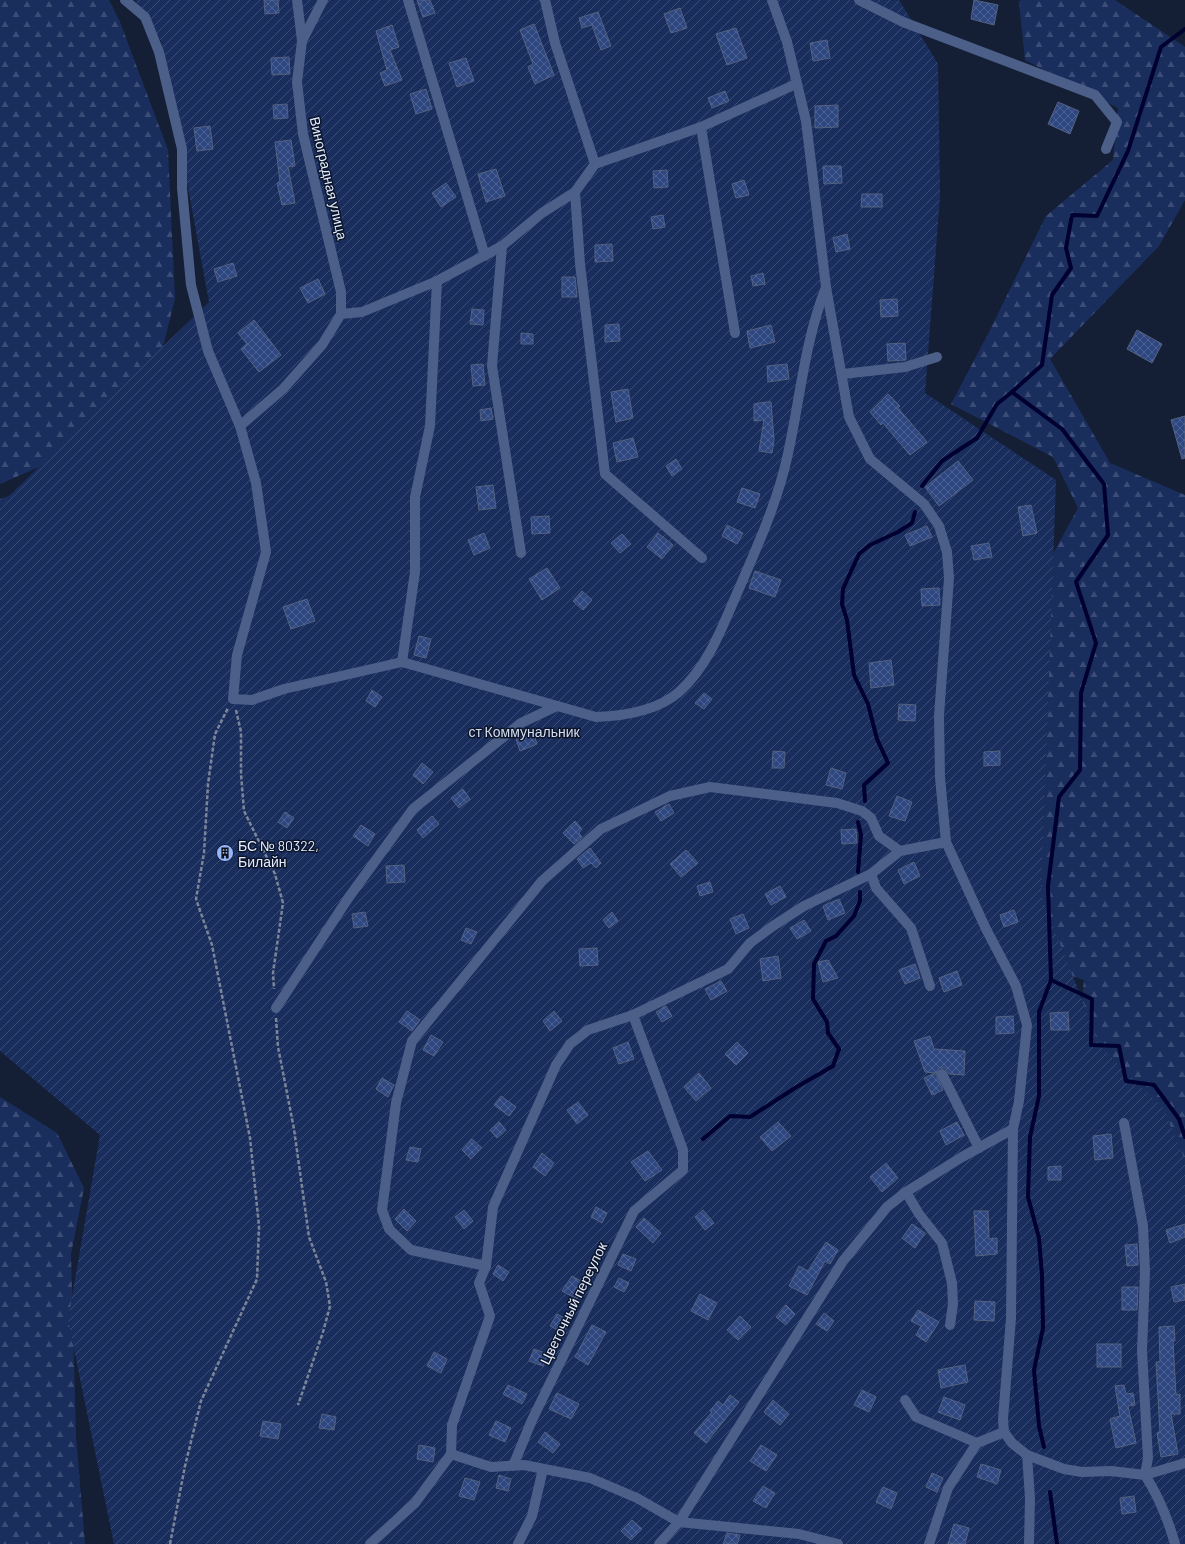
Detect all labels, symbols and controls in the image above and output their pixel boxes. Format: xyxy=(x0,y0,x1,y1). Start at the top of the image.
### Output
street label: Виноградная улица xyxy=(307,115,351,241)
park label: ст Коммунальник xyxy=(468,723,580,740)
place label: БС № 80322, Билайн xyxy=(238,837,319,870)
building icon: БС № 80322, Билайн xyxy=(215,843,235,863)
street label: Цветочный переулок xyxy=(536,1238,610,1367)

